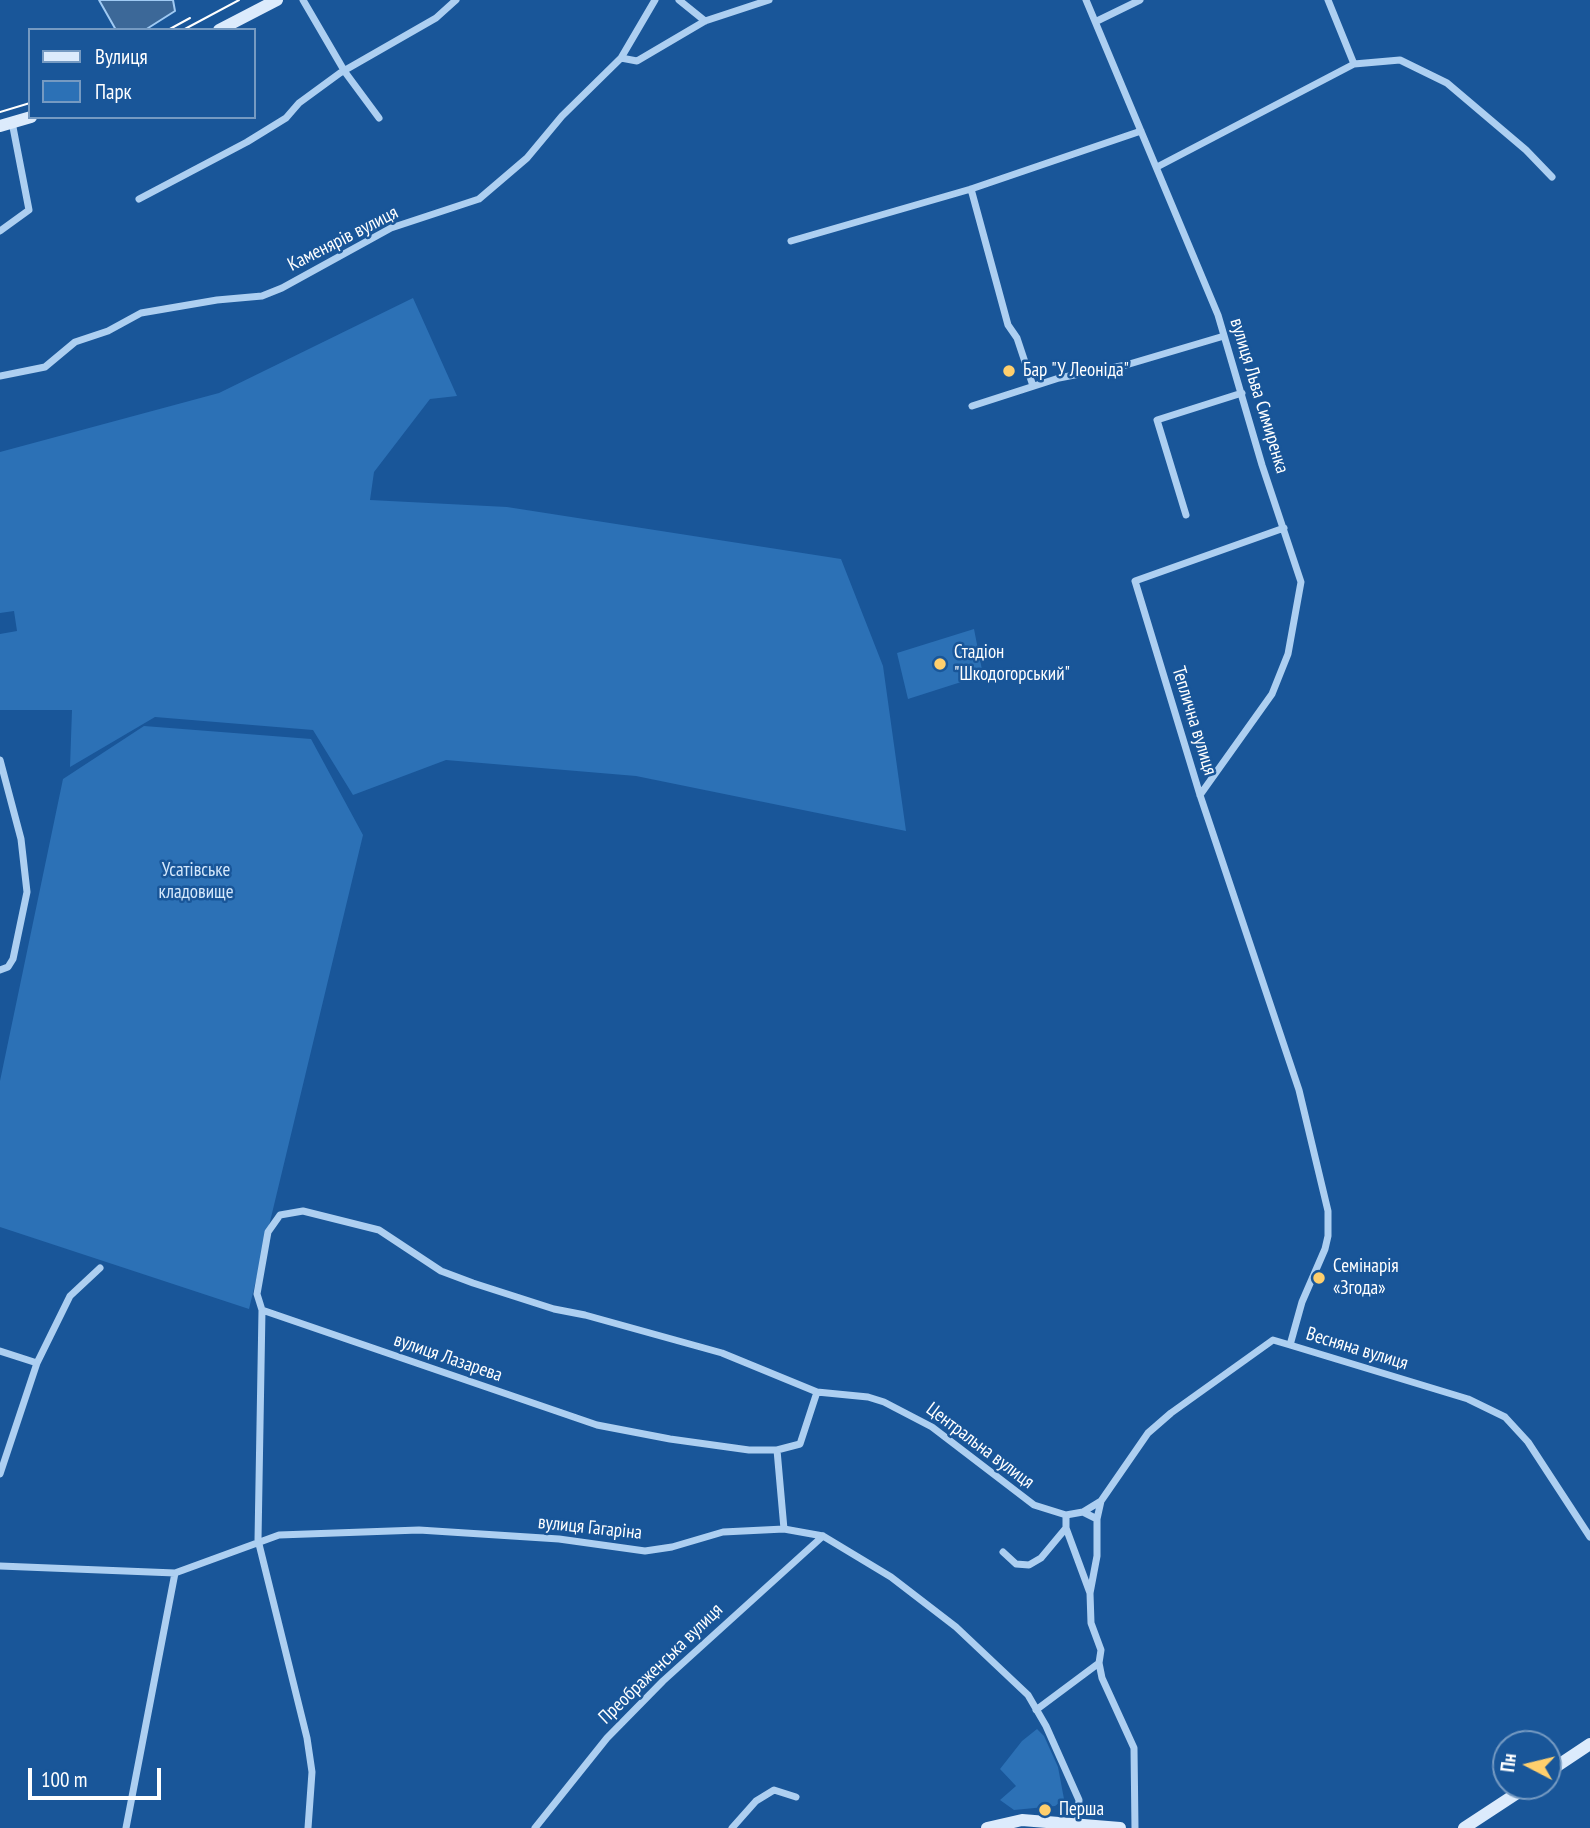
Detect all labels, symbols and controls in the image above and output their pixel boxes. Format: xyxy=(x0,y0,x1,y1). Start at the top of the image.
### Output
legend xyxy=(28,28,256,119)
text: Вулиця xyxy=(95,43,148,70)
text: Парк xyxy=(95,78,132,105)
street label: Каменярів вулиця xyxy=(284,201,402,277)
street label: вулиця Льва Симиренка xyxy=(1225,316,1293,476)
place label: Бар "У Леоніда" xyxy=(1023,360,1129,382)
marker: Бар "У Леоніда" xyxy=(1001,363,1017,379)
place label: Стадіон "Шкодогорський" xyxy=(954,642,1070,686)
marker: Стадіон "Шкодогорський" xyxy=(932,656,948,672)
street label: Теплична вулиця xyxy=(1167,664,1221,778)
park label: Усатівське кладовище xyxy=(159,860,233,904)
place label: Семінарія «Згода» xyxy=(1333,1256,1399,1300)
marker: Семінарія «Згода» xyxy=(1311,1270,1327,1286)
street label: Весняна вулиця xyxy=(1303,1323,1411,1375)
street label: вулиця Лазарева xyxy=(391,1329,505,1387)
street label: Центральна вулиця xyxy=(921,1398,1039,1494)
street label: вулиця Гагаріна xyxy=(537,1511,643,1545)
street label: Преображенська вулиця xyxy=(594,1599,728,1729)
north arrow xyxy=(1492,1730,1562,1800)
text: Пн xyxy=(1495,1752,1521,1773)
scale bar xyxy=(32,1755,164,1799)
text: 100 m xyxy=(41,1766,87,1793)
place label: Перша xyxy=(1059,1799,1104,1821)
marker: Перша xyxy=(1037,1802,1053,1818)

